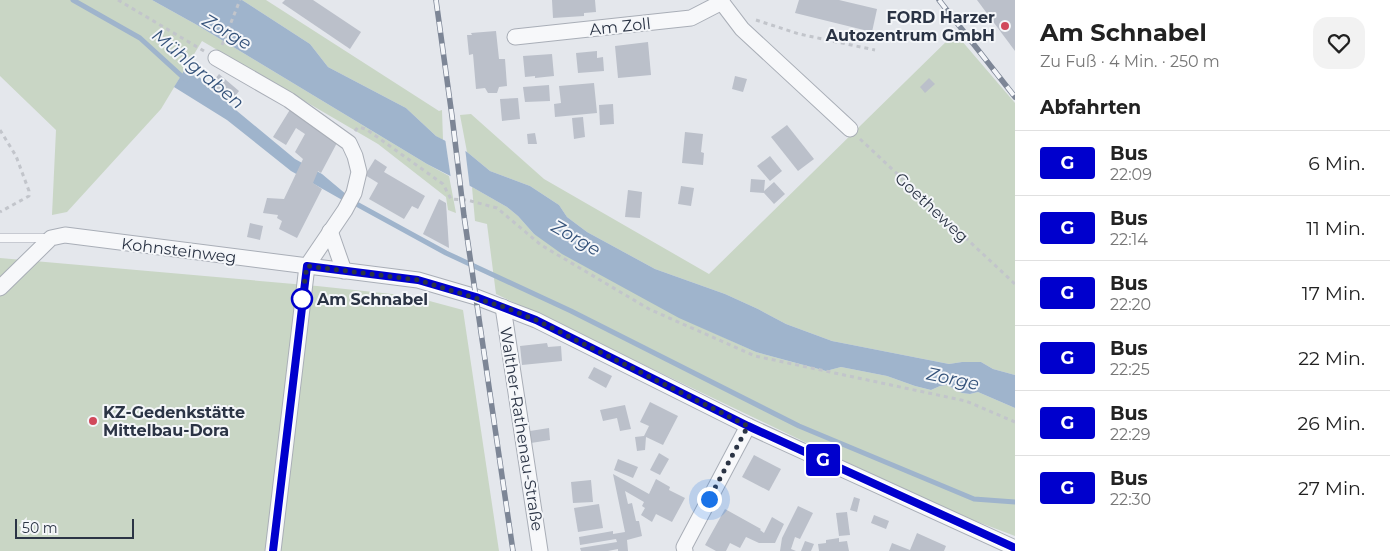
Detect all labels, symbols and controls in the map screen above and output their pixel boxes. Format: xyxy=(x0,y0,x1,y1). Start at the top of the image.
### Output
place label: FORD Harzer Autozentrum GmbH xyxy=(825,8,995,45)
water label: Zorge xyxy=(198,9,256,55)
street label: Am Zoll xyxy=(588,14,652,39)
button: heart xyxy=(1313,17,1365,69)
text: Am Schnabel xyxy=(1040,18,1207,47)
marker: FORD Harzer Autozentrum GmbH xyxy=(999,20,1011,32)
water label: Mühlgraben xyxy=(148,24,248,114)
text: Zu Fuß · 4 Min. · 250 m xyxy=(1040,52,1220,71)
text: Abfahrten xyxy=(1040,96,1141,119)
text: Bus xyxy=(1110,142,1148,165)
text: G xyxy=(1061,152,1074,174)
text: 6 Min. xyxy=(1308,152,1365,175)
text: 22:09 xyxy=(1110,165,1152,184)
street label: Goetheweg xyxy=(891,169,972,246)
text: Bus xyxy=(1110,207,1148,230)
water label: Zorge xyxy=(547,215,605,261)
text: G xyxy=(1061,217,1074,239)
text: 11 Min. xyxy=(1306,217,1365,240)
text: 22:14 xyxy=(1110,230,1148,249)
street label: Kohnsteinweg xyxy=(120,234,238,267)
text: Bus xyxy=(1110,272,1148,295)
text: G xyxy=(1061,282,1074,304)
text: 17 Min. xyxy=(1302,282,1365,305)
marker: Am Schnabel xyxy=(291,288,313,310)
place label: Am Schnabel xyxy=(316,290,428,309)
text: 22:20 xyxy=(1110,295,1151,314)
street label: Walther-Rathenau-Straße xyxy=(496,326,547,533)
text: Bus xyxy=(1110,337,1148,360)
text: G xyxy=(1061,347,1074,369)
text: 22 Min. xyxy=(1298,347,1365,370)
text: 22:25 xyxy=(1110,360,1150,379)
water label: Zorge xyxy=(924,363,981,395)
text: Bus xyxy=(1110,402,1148,425)
place label: KZ-Gedenkstätte Mittelbau-Dora xyxy=(103,403,245,440)
text: G xyxy=(1061,412,1074,434)
text: 26 Min. xyxy=(1298,412,1365,435)
marker: KZ-Gedenkstätte Mittelbau-Dora xyxy=(87,415,99,427)
text: 22:29 xyxy=(1110,425,1150,444)
line badge: G xyxy=(807,444,839,476)
text: G xyxy=(816,449,830,471)
text: Bus xyxy=(1110,467,1148,490)
text: G xyxy=(1061,477,1074,499)
text: 27 Min. xyxy=(1298,477,1365,500)
your location xyxy=(697,487,722,512)
text: 22:30 xyxy=(1110,490,1151,509)
scale bar xyxy=(15,516,134,539)
text: 50 m xyxy=(22,519,58,537)

